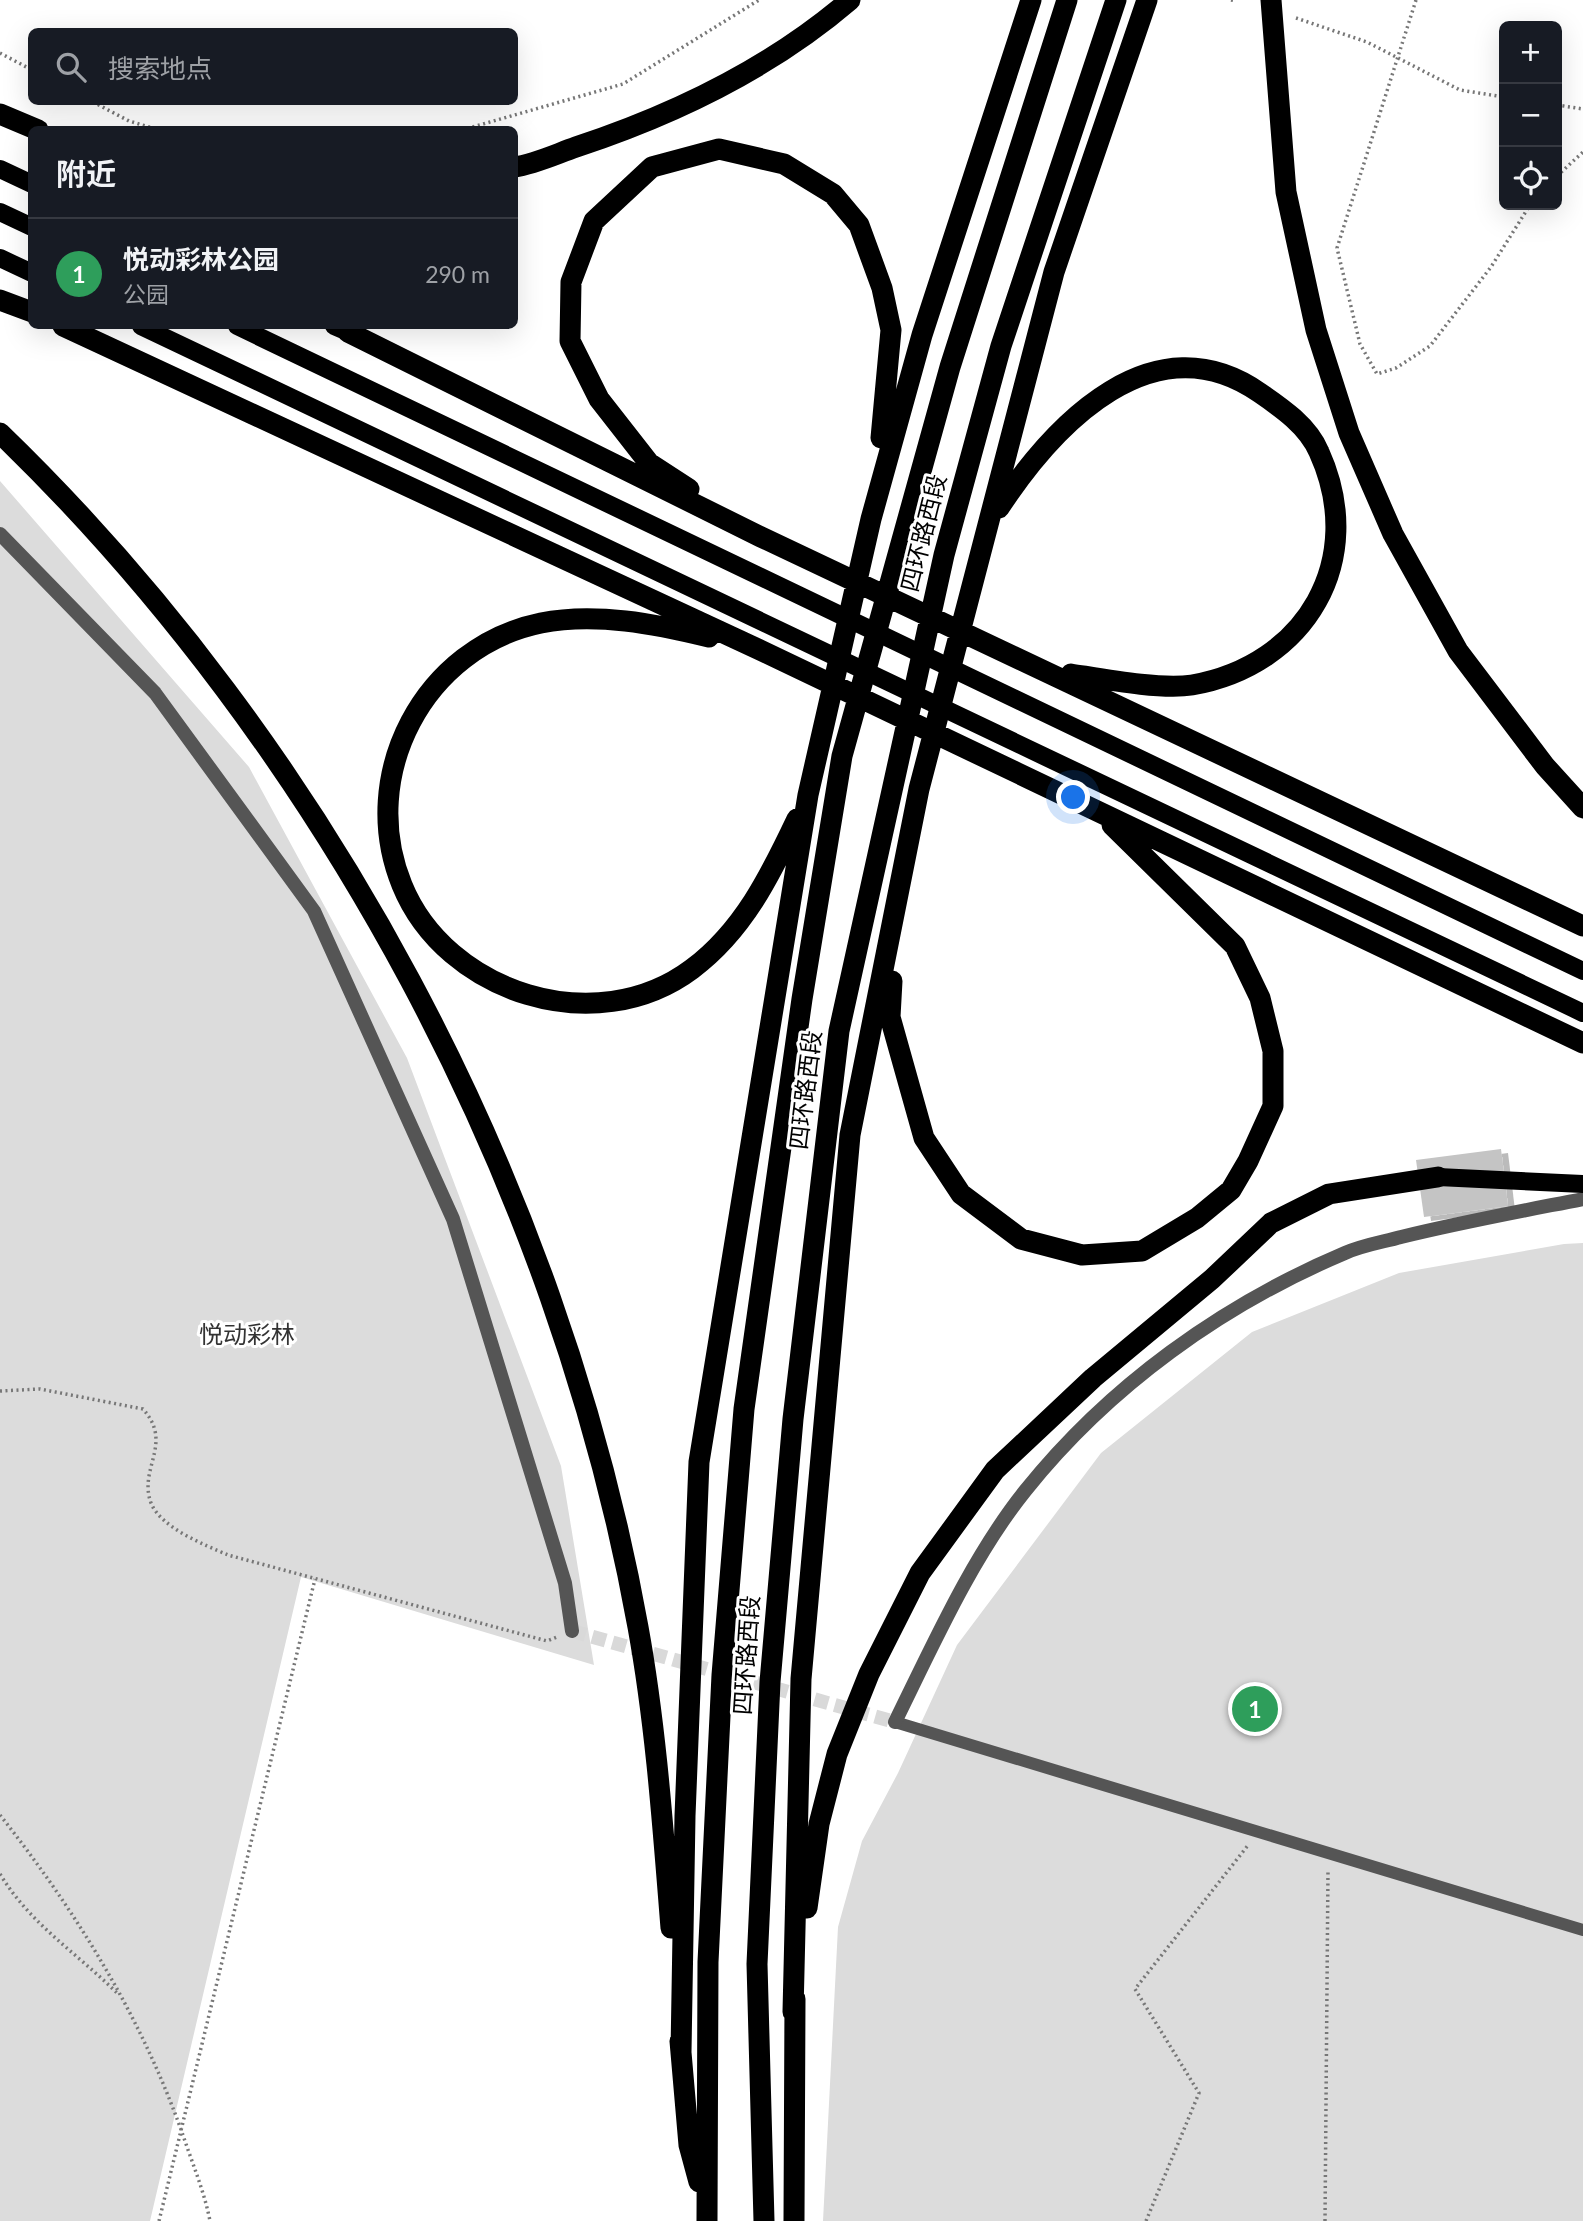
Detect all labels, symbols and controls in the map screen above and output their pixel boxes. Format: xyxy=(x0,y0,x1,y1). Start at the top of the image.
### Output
map controls xyxy=(1499,21,1562,210)
button: + xyxy=(1499,21,1562,84)
search box xyxy=(28,28,518,105)
icon: search xyxy=(52,48,90,86)
text: 搜索地点 xyxy=(108,52,212,84)
button: − xyxy=(1499,84,1562,147)
button: locate xyxy=(1499,147,1562,210)
text: 附近 xyxy=(56,155,116,191)
text: 悦动彩林公园 xyxy=(123,243,279,275)
text: 1 xyxy=(72,260,86,288)
text: 290 m xyxy=(425,260,490,288)
text: 公园 xyxy=(123,280,169,308)
street label: 四环路西段 xyxy=(894,471,951,594)
your location xyxy=(1056,780,1090,814)
street label: 四环路西段 xyxy=(783,1028,826,1151)
park label: 悦动彩林 xyxy=(199,1319,295,1348)
street label: 四环路西段 xyxy=(727,1594,764,1716)
pin: 1 xyxy=(1232,1683,1278,1735)

